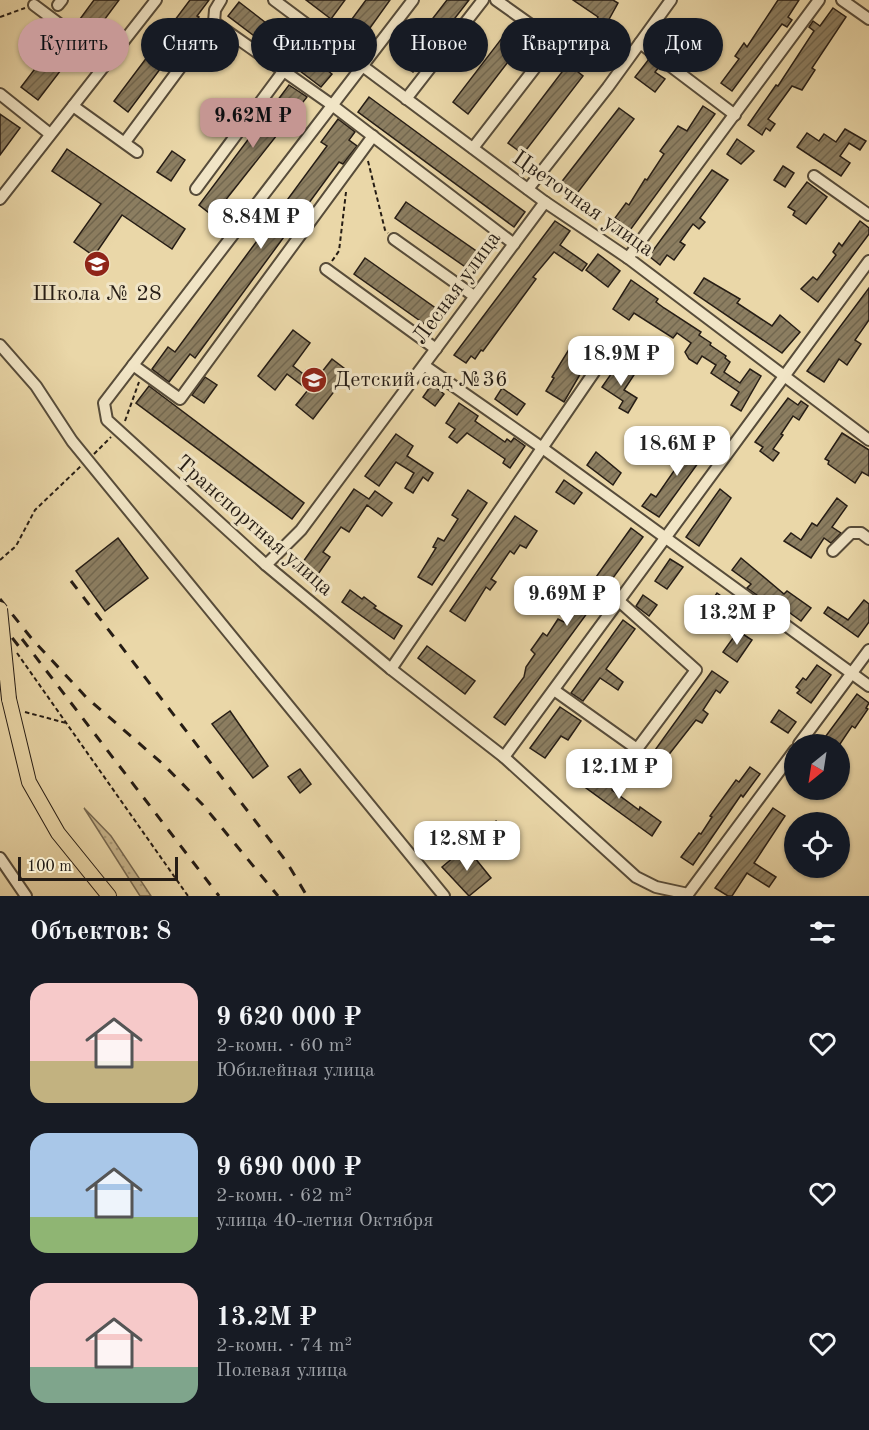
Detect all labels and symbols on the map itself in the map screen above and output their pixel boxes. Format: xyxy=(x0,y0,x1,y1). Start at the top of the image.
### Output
pin: 9.62M ₽ xyxy=(198,98,308,149)
street label: Цветочная улица xyxy=(508,147,658,261)
pin: 8.84M ₽ xyxy=(206,199,316,250)
street label: Лесная улица xyxy=(409,227,505,349)
school or university icon: Школа № 28 xyxy=(82,249,112,279)
place label: Школа № 28 xyxy=(32,283,162,305)
pin: 18.9M ₽ xyxy=(566,336,676,387)
school or university icon: Детский сад №36 xyxy=(299,365,329,395)
place label: Детский сад №36 xyxy=(334,369,508,391)
pin: 18.6M ₽ xyxy=(622,426,732,477)
street label: Транспортная улица xyxy=(171,452,337,600)
pin: 9.69M ₽ xyxy=(512,576,622,627)
pin: 13.2M ₽ xyxy=(682,595,792,646)
north arrow xyxy=(784,734,850,800)
pin: 12.1M ₽ xyxy=(564,749,674,800)
pin: 12.8M ₽ xyxy=(412,821,522,872)
scale bar xyxy=(18,854,178,882)

